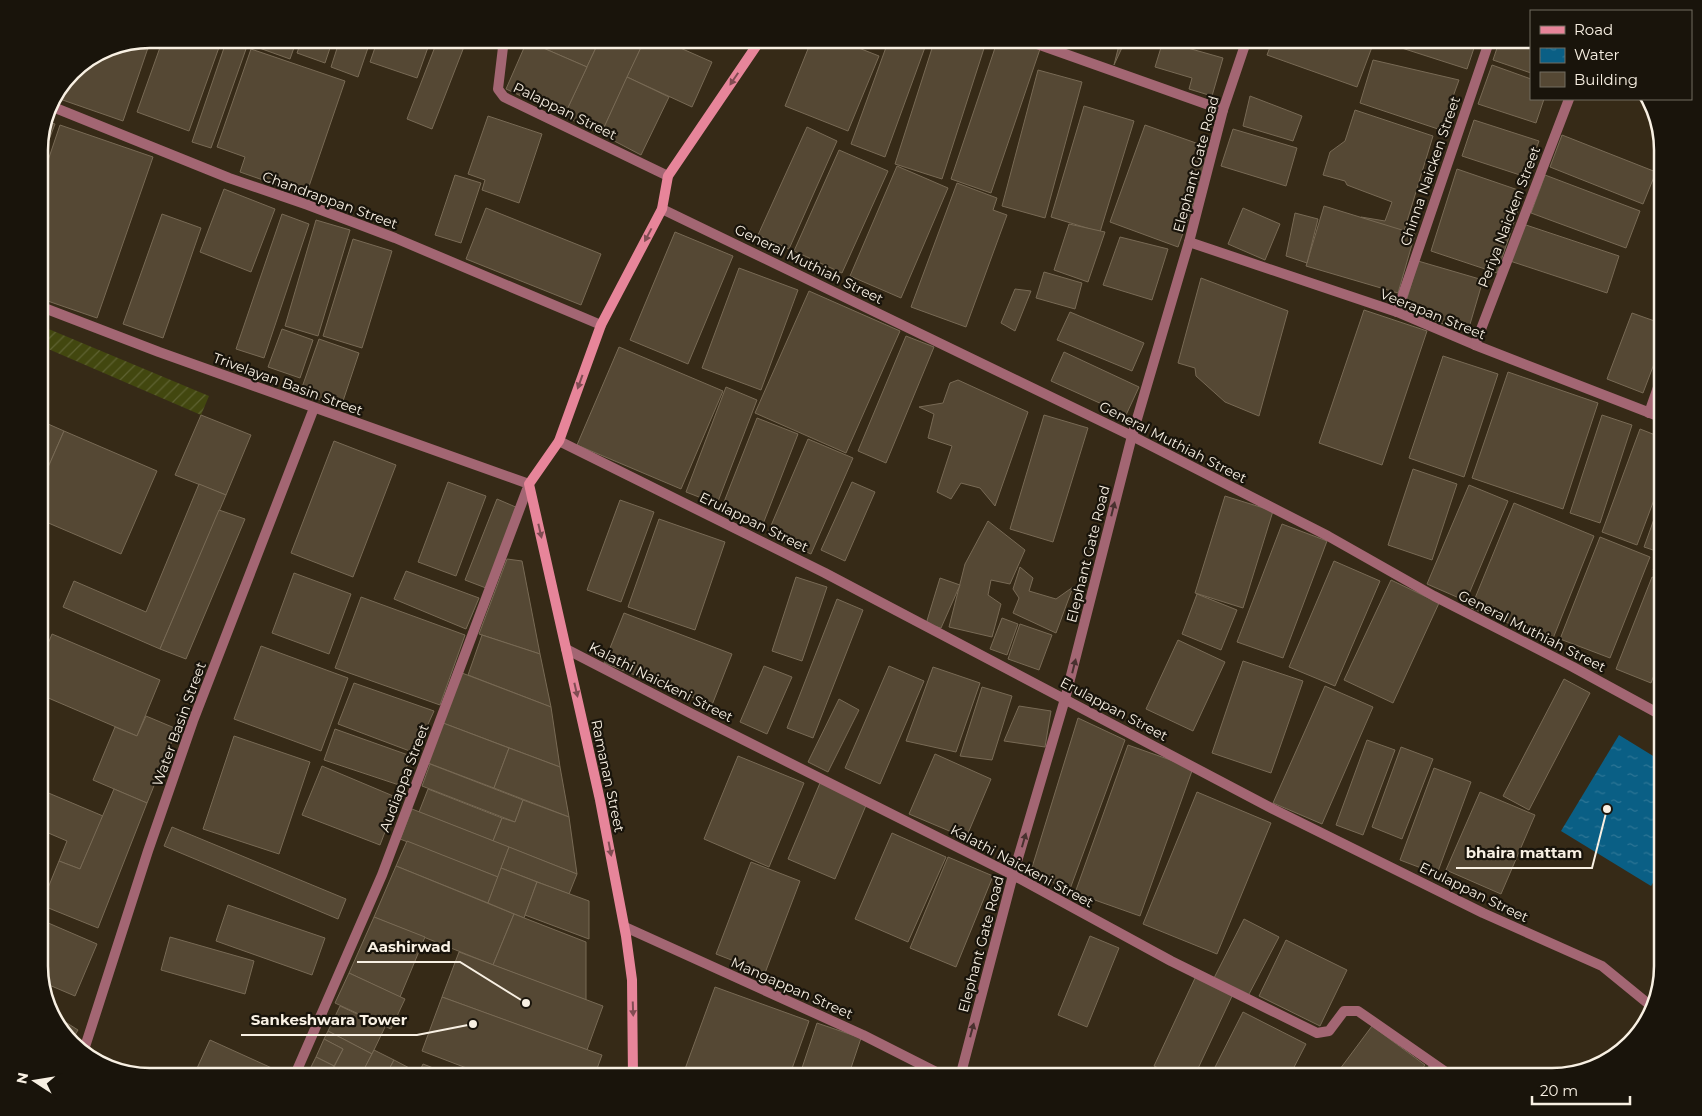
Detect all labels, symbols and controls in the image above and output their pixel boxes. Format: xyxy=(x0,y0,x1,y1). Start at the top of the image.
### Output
legend xyxy=(1530,10,1692,100)
text: Road xyxy=(1574,20,1613,39)
text: Water xyxy=(1574,45,1620,64)
text: Building xyxy=(1574,70,1638,89)
one-way arrow xyxy=(729,72,739,86)
street label: Palappan Street xyxy=(510,78,620,144)
street label: Chinna Naicken Street xyxy=(1396,93,1464,248)
street label: Elephant Gate Road xyxy=(1169,94,1223,234)
street label: Periya Naicken Street xyxy=(1474,143,1544,290)
street label: Chandrappan Street xyxy=(260,167,400,233)
street label: General Muthiah Street xyxy=(732,220,887,308)
one-way arrow xyxy=(644,228,653,242)
street label: Veerapan Street xyxy=(1378,285,1489,344)
street label: Trivelayan Basin Street xyxy=(211,348,366,420)
one-way arrow xyxy=(576,375,584,390)
street label: General Muthiah Street xyxy=(1096,397,1250,487)
street label: Elephant Gate Road xyxy=(1062,483,1114,625)
street label: Erulappan Street xyxy=(697,488,812,556)
one-way arrow xyxy=(1109,501,1117,516)
one-way arrow xyxy=(536,524,544,539)
street label: General Muthiah Street xyxy=(1455,586,1609,676)
street label: Kalathi Naickeni Street xyxy=(586,638,736,726)
street label: Water Basin Street xyxy=(148,659,210,789)
one-way arrow xyxy=(1070,659,1078,674)
street label: Erulappan Street xyxy=(1057,673,1171,745)
one-way arrow xyxy=(572,682,580,698)
street label: Ramanan Street xyxy=(587,718,629,834)
street label: Audiappa Street xyxy=(375,721,433,834)
street label: Kalathi Naickeni Street xyxy=(947,821,1097,912)
one-way arrow xyxy=(1020,832,1028,847)
callout: bhaira mattam xyxy=(1456,838,1592,868)
one-way arrow xyxy=(606,841,614,857)
text: bhaira mattam xyxy=(1466,843,1582,862)
street label: Erulappan Street xyxy=(1417,858,1532,926)
street label: Elephant Gate Road xyxy=(954,874,1008,1014)
callout: Aashirwad xyxy=(357,932,460,962)
text: Aashirwad xyxy=(366,937,451,956)
street label: Mangappan Street xyxy=(728,953,856,1023)
one-way arrow xyxy=(629,1002,637,1018)
callout: Sankeshwara Tower xyxy=(241,1005,417,1035)
text: Sankeshwara Tower xyxy=(251,1010,408,1029)
one-way arrow xyxy=(969,1023,977,1038)
north arrow xyxy=(10,1056,60,1106)
text: N xyxy=(12,1071,32,1086)
scale bar xyxy=(1532,1074,1630,1106)
text: 20 m xyxy=(1540,1081,1578,1100)

